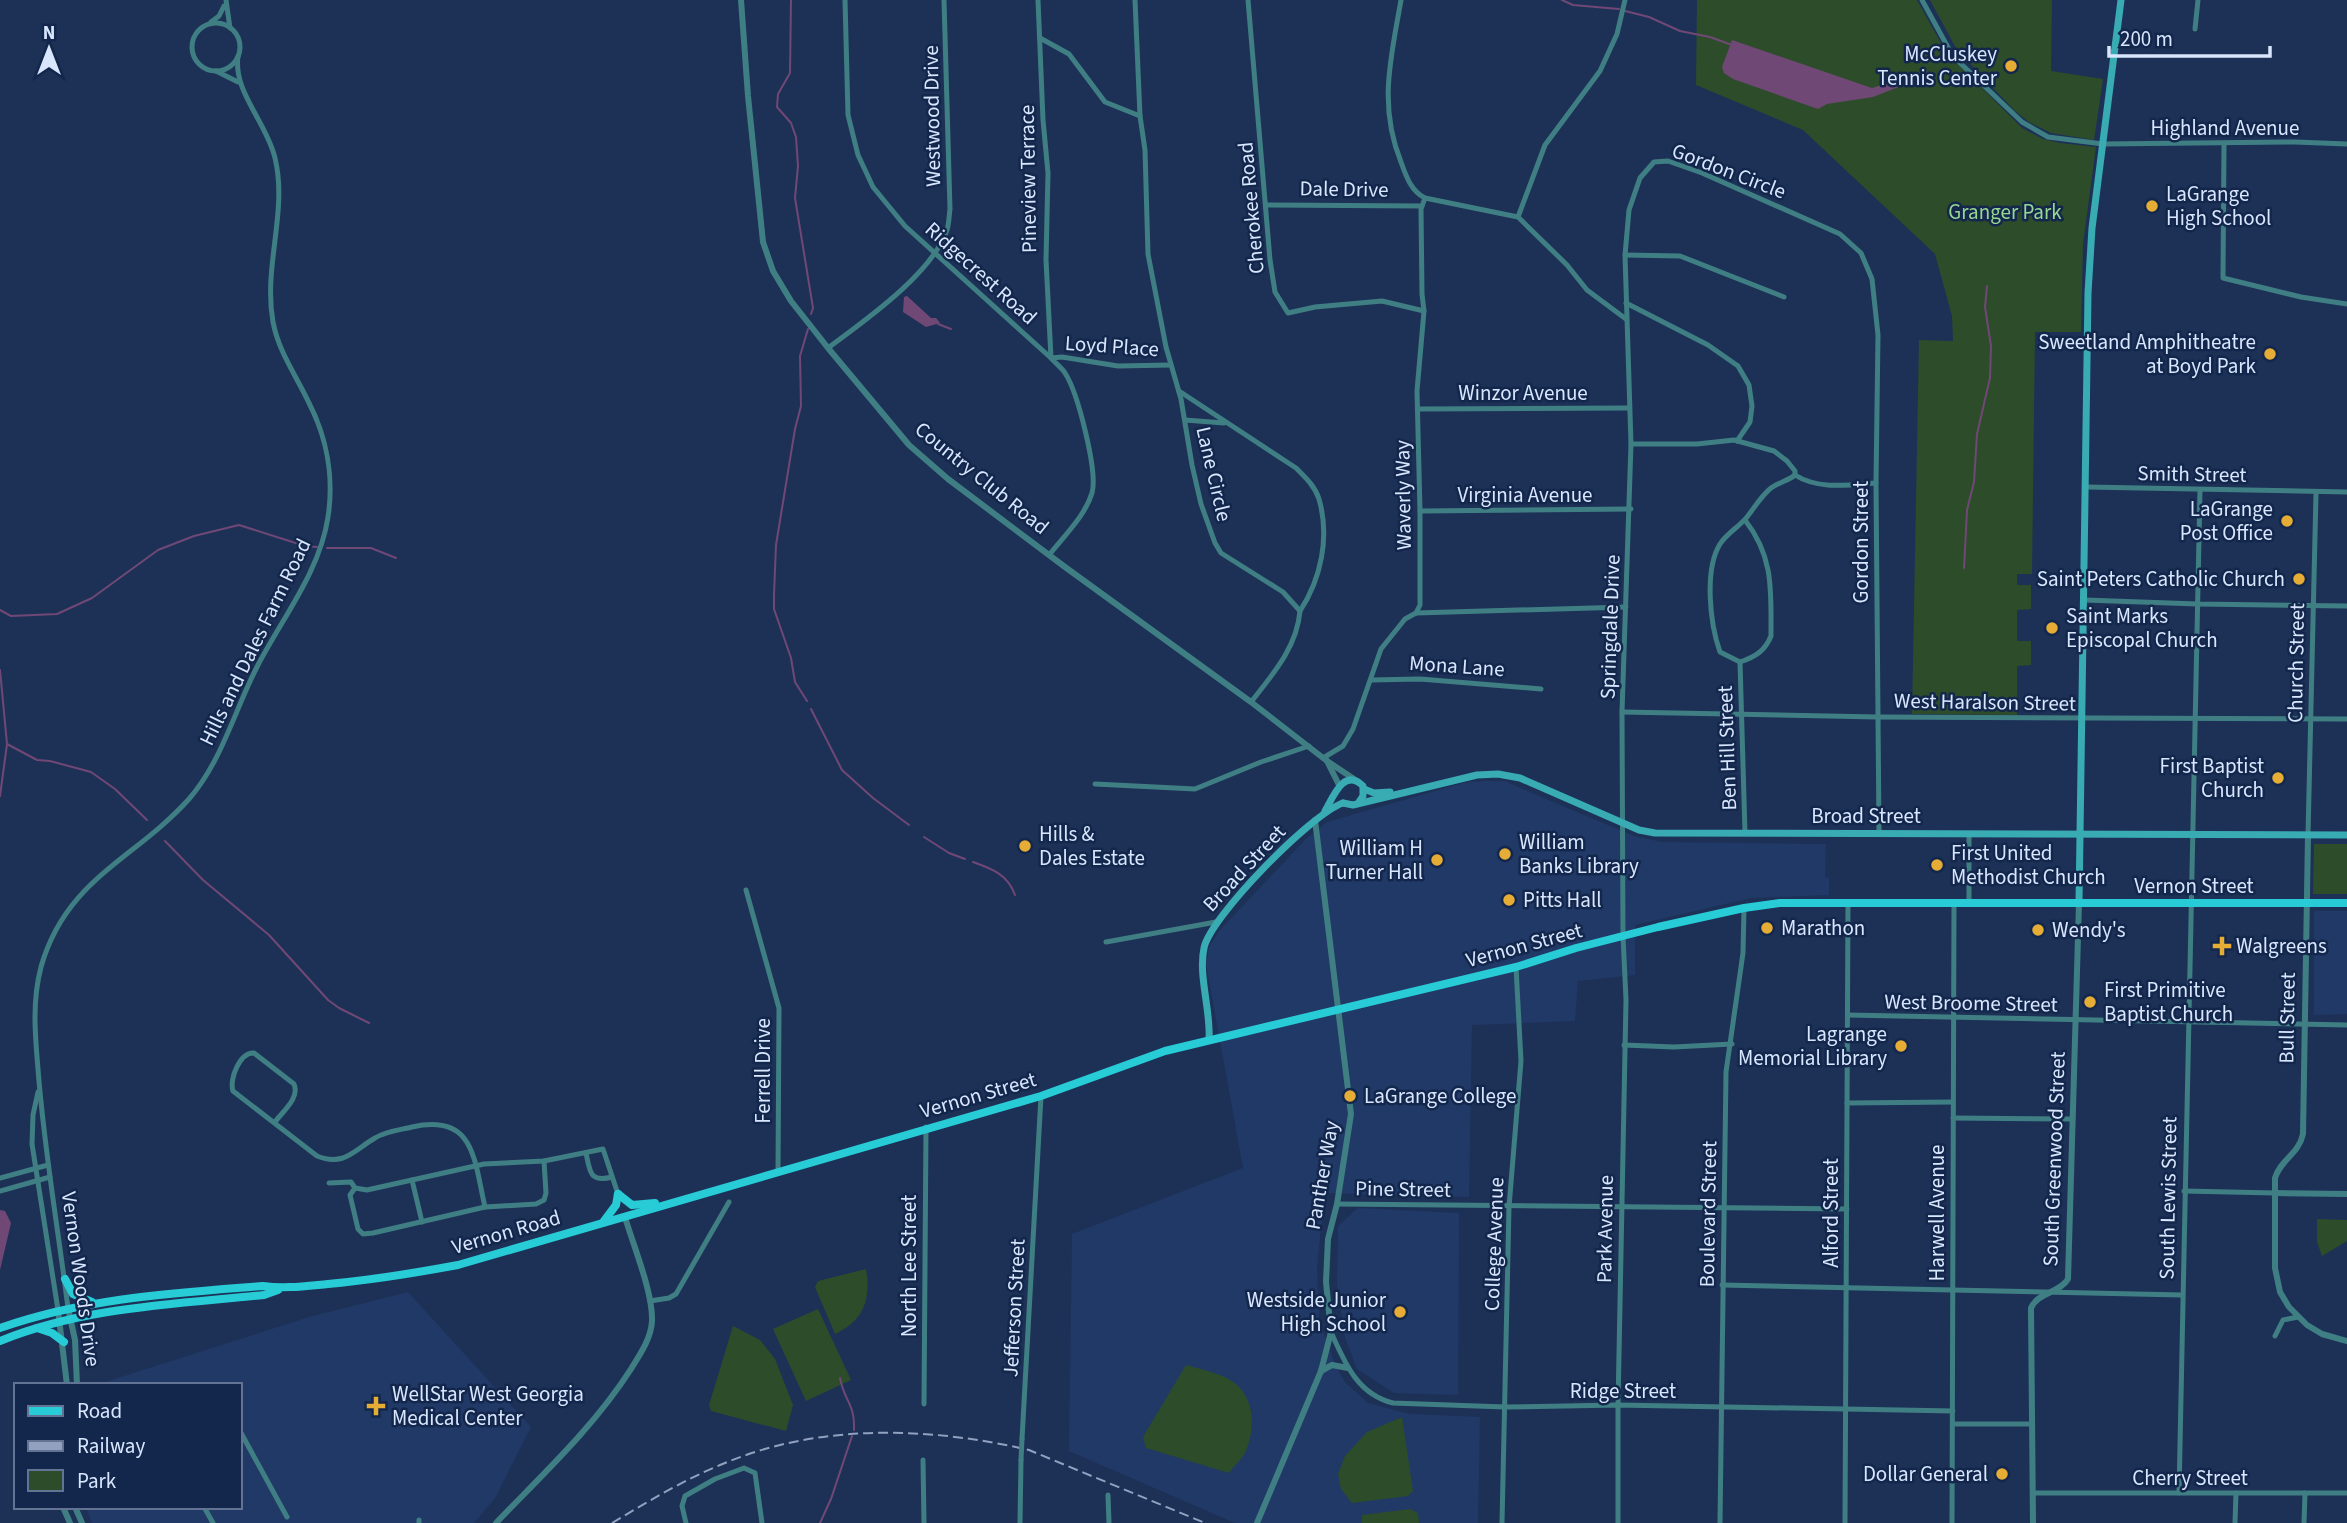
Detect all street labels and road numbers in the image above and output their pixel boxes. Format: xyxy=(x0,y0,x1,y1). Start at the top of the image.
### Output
street label: Westwood Drive xyxy=(916,45,948,187)
street label: Pineview Terrace xyxy=(1012,105,1044,253)
street label: Highland Avenue xyxy=(2151,113,2299,143)
street label: Gordon Circle xyxy=(1668,136,1790,206)
street label: Cherokee Road xyxy=(1230,141,1272,275)
street label: Dale Drive xyxy=(1299,173,1389,205)
street label: Ridgecrest Road xyxy=(918,215,1044,331)
street label: Loyd Place xyxy=(1064,328,1160,364)
street label: Winzor Avenue xyxy=(1458,378,1588,408)
street label: Country Club Road xyxy=(908,414,1056,542)
street label: Lane Circle xyxy=(1189,424,1239,524)
street label: Waverly Way xyxy=(1387,440,1419,550)
street label: Smith Street xyxy=(2137,458,2247,490)
street label: Virginia Avenue xyxy=(1458,480,1592,510)
street label: Gordon Street xyxy=(1846,481,1876,603)
street label: Hills and Dales Farm Road xyxy=(192,533,318,751)
street label: Springdale Drive xyxy=(1592,554,1628,700)
street label: Church Street xyxy=(2280,603,2312,723)
street label: Mona Lane xyxy=(1408,648,1506,684)
street label: Ben Hill Street xyxy=(1710,685,1744,811)
street label: West Haralson Street xyxy=(1894,685,2076,719)
street label: Broad Street xyxy=(1811,801,1921,831)
street label: Broad Street xyxy=(1196,818,1292,918)
street label: Vernon Street xyxy=(2134,871,2254,901)
street label: Vernon Street xyxy=(1462,915,1586,975)
street label: Bull Street xyxy=(2271,972,2303,1064)
street label: West Broome Street xyxy=(1884,986,2058,1020)
street label: Ferrell Drive xyxy=(748,1018,778,1124)
street label: South Greenwood Street xyxy=(2035,1051,2073,1267)
street label: Vernon Street xyxy=(916,1064,1040,1126)
street label: South Lewis Street xyxy=(2152,1116,2184,1280)
street label: Panther Way xyxy=(1298,1118,1346,1232)
street label: Boulevard Street xyxy=(1692,1140,1724,1288)
street label: Harwell Avenue xyxy=(1922,1144,1952,1282)
street label: Alford Street xyxy=(1816,1158,1846,1268)
street label: Pine Street xyxy=(1355,1173,1451,1205)
street label: Park Avenue xyxy=(1589,1175,1621,1283)
street label: College Avenue xyxy=(1477,1177,1511,1311)
street label: Vernon Woods Drive xyxy=(54,1190,108,1368)
street label: North Lee Street xyxy=(894,1195,924,1337)
street label: Vernon Road xyxy=(448,1202,564,1262)
street label: Jefferson Street xyxy=(995,1238,1033,1378)
street label: Ridge Street xyxy=(1570,1376,1676,1406)
street label: Cherry Street xyxy=(2132,1463,2248,1493)

